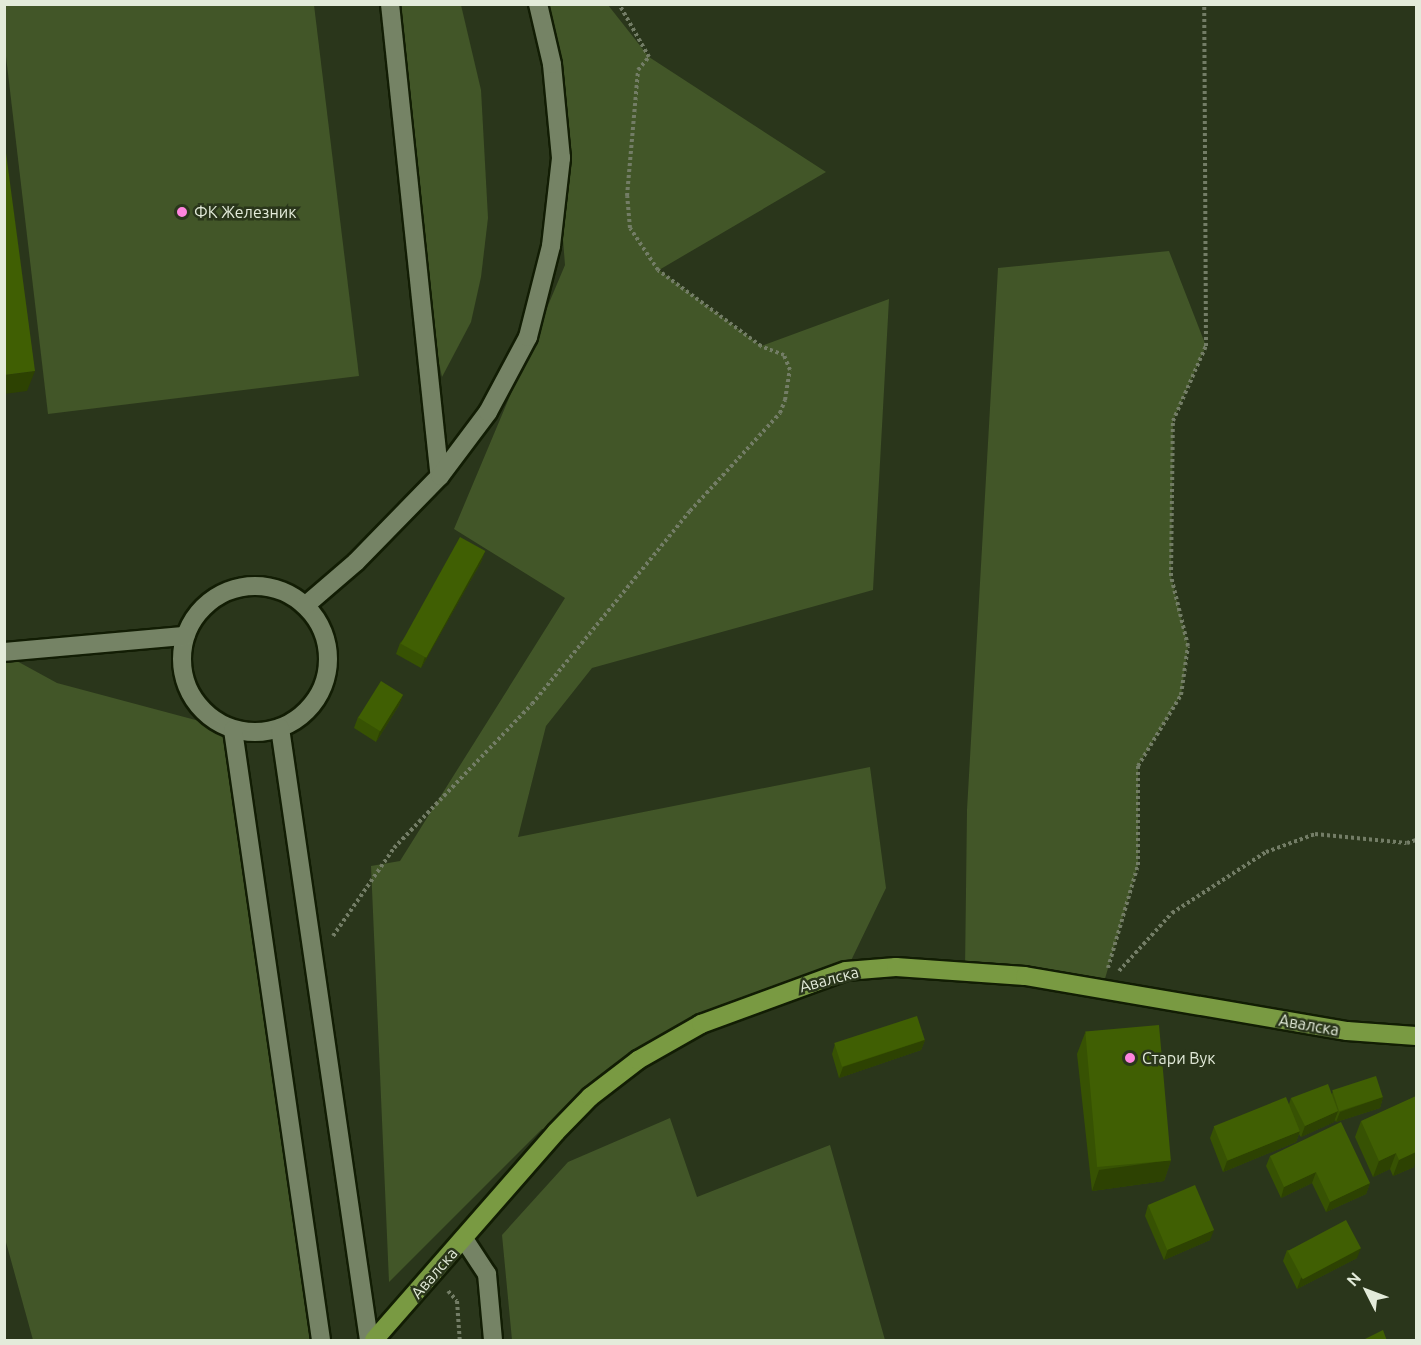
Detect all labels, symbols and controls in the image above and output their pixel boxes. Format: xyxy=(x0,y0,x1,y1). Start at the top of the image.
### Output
place label: ФК Железник xyxy=(194,202,297,222)
marker: ФК Железник xyxy=(175,205,189,219)
street label: Авалска xyxy=(797,962,861,996)
street label: Авалска xyxy=(1277,1010,1341,1040)
place label: Стари Вук xyxy=(1142,1048,1215,1068)
marker: Стари Вук xyxy=(1123,1051,1137,1065)
street label: Авалска xyxy=(407,1244,461,1302)
north arrow xyxy=(1337,1261,1397,1321)
text: N xyxy=(1343,1268,1364,1289)

